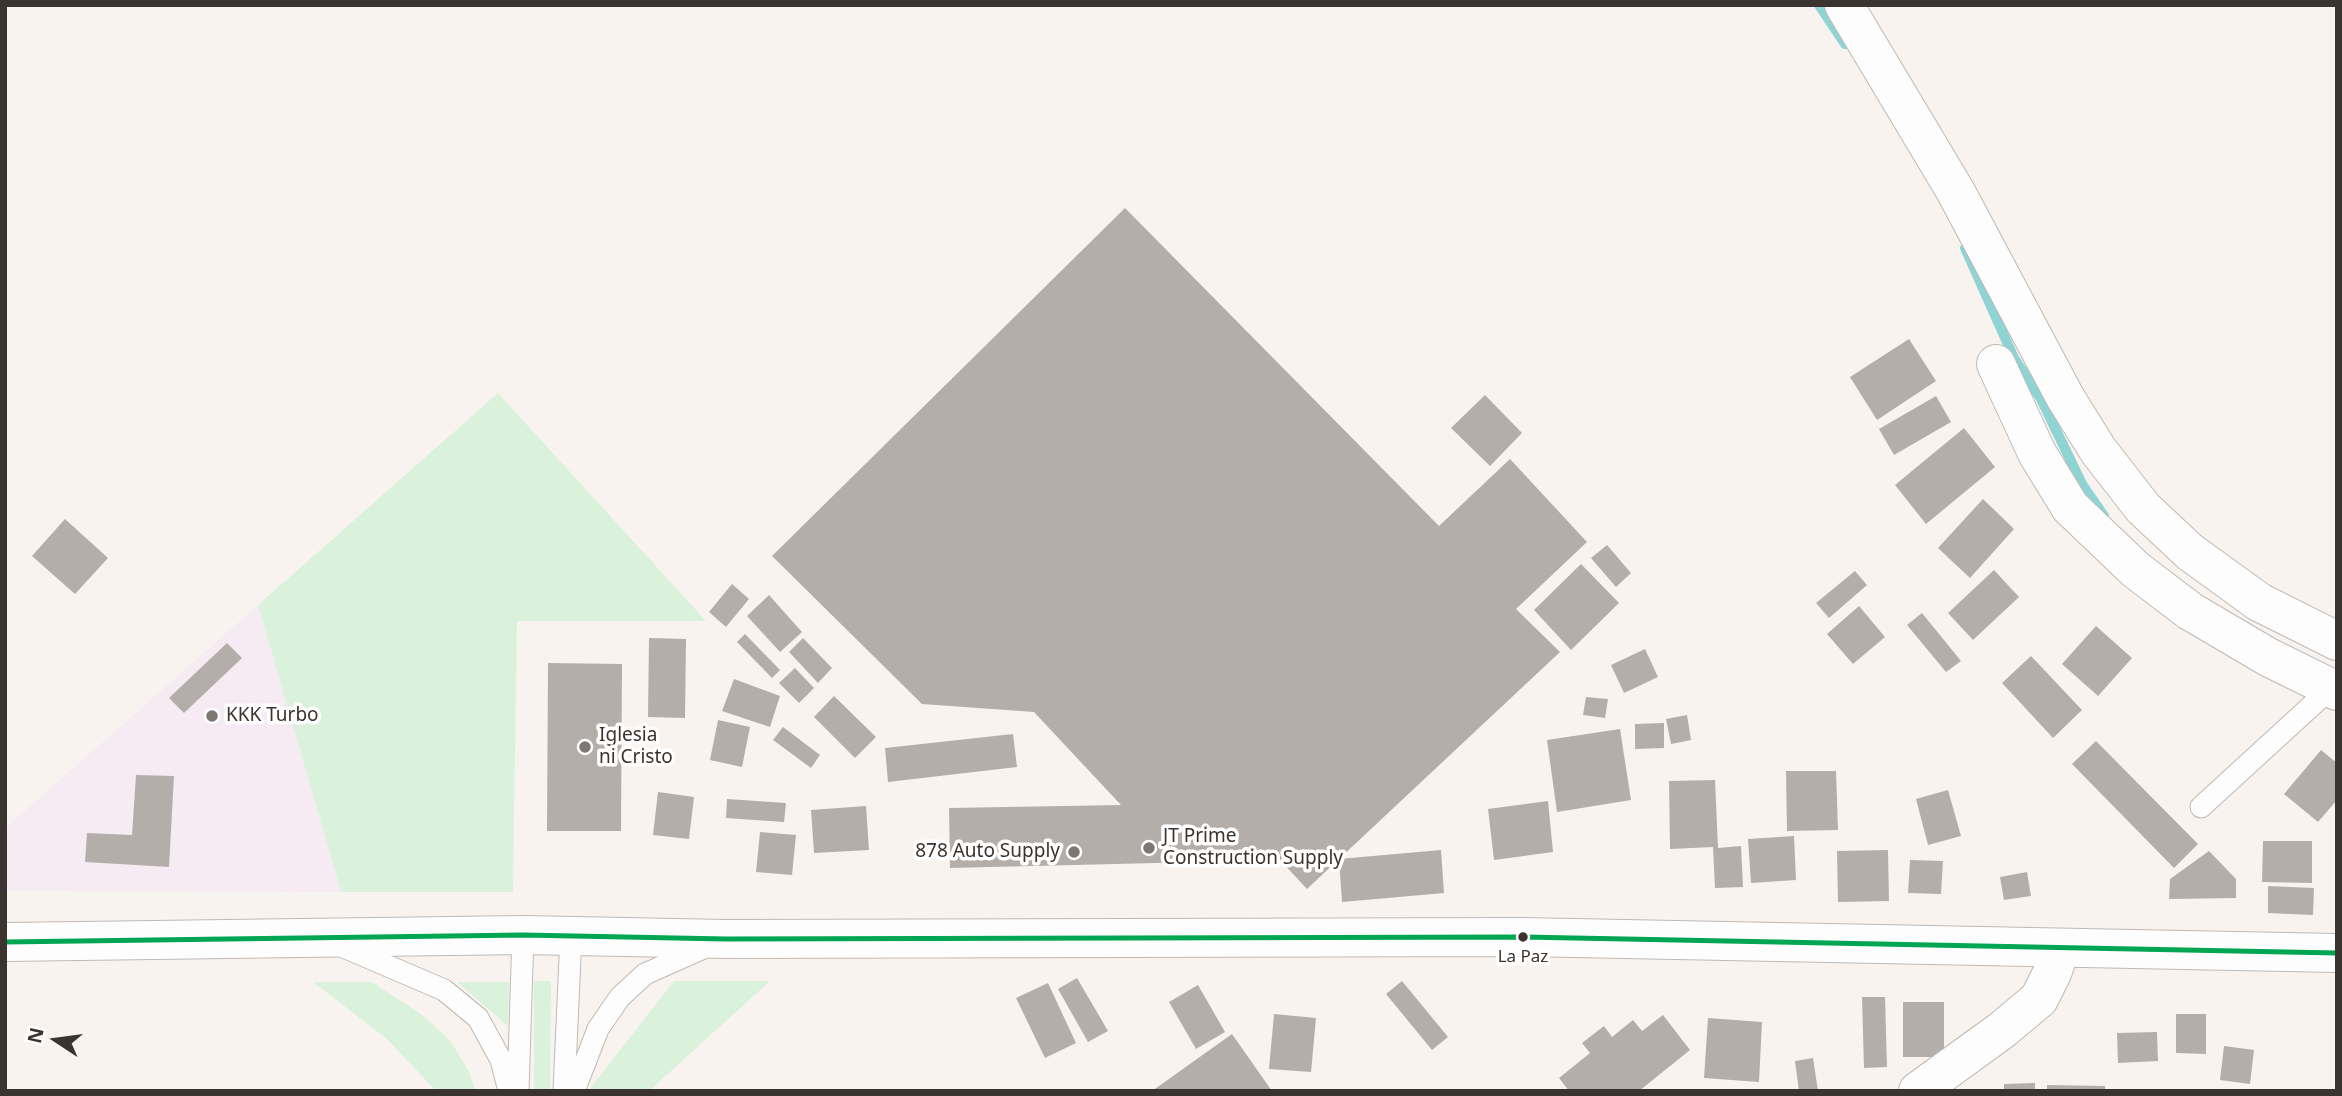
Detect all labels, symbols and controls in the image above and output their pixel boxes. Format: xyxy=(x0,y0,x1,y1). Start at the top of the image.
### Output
place label: KKK Turbo xyxy=(226,705,319,727)
marker: KKK Turbo xyxy=(204,708,220,724)
place label: Iglesia ni Cristo xyxy=(599,725,673,769)
marker: Iglesia ni Cristo xyxy=(577,739,593,755)
place label: JT Prime Construction Supply xyxy=(1163,826,1343,870)
marker: JT Prime Construction Supply xyxy=(1141,840,1157,856)
place label: 878 Auto Supply xyxy=(915,841,1060,863)
marker: 878 Auto Supply xyxy=(1066,844,1082,860)
marker: La Paz xyxy=(1516,930,1530,944)
place label: La Paz xyxy=(1498,947,1548,967)
north arrow xyxy=(21,1005,91,1075)
text: N xyxy=(21,1025,50,1046)

